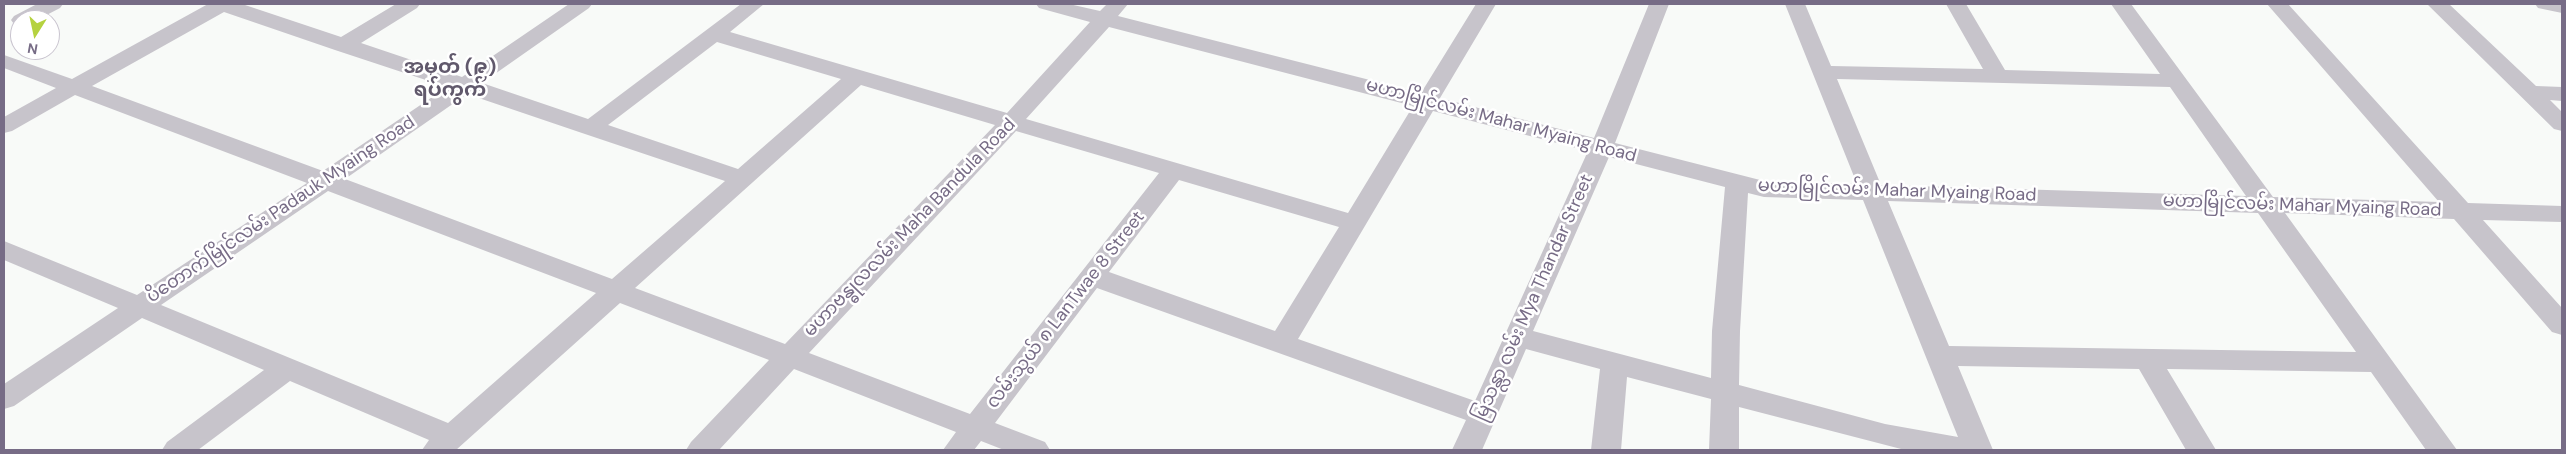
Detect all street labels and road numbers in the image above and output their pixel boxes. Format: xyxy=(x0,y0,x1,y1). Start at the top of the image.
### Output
street label: မဟာမြိုင်လမ်း Mahar Myaing Road xyxy=(1363,74,1639,168)
street label: ပိတောက်မြိုင်လမ်း Padauk Myaing Road xyxy=(143,112,419,308)
street label: မဟာဗန္ဓုလလမ်း Maha Bandula Road xyxy=(800,114,1020,342)
street label: မြသန္လာ လမ်း Mya Thandar Street xyxy=(1470,171,1598,425)
street label: မဟာမြိုင်လမ်း Mahar Myaing Road xyxy=(1757,175,2037,207)
street label: မဟာမြိုင်လမ်း Mahar Myaing Road xyxy=(2162,190,2442,222)
street label: လမ်းသွယ် ၈ LanTwae 8 Street xyxy=(982,207,1150,413)

